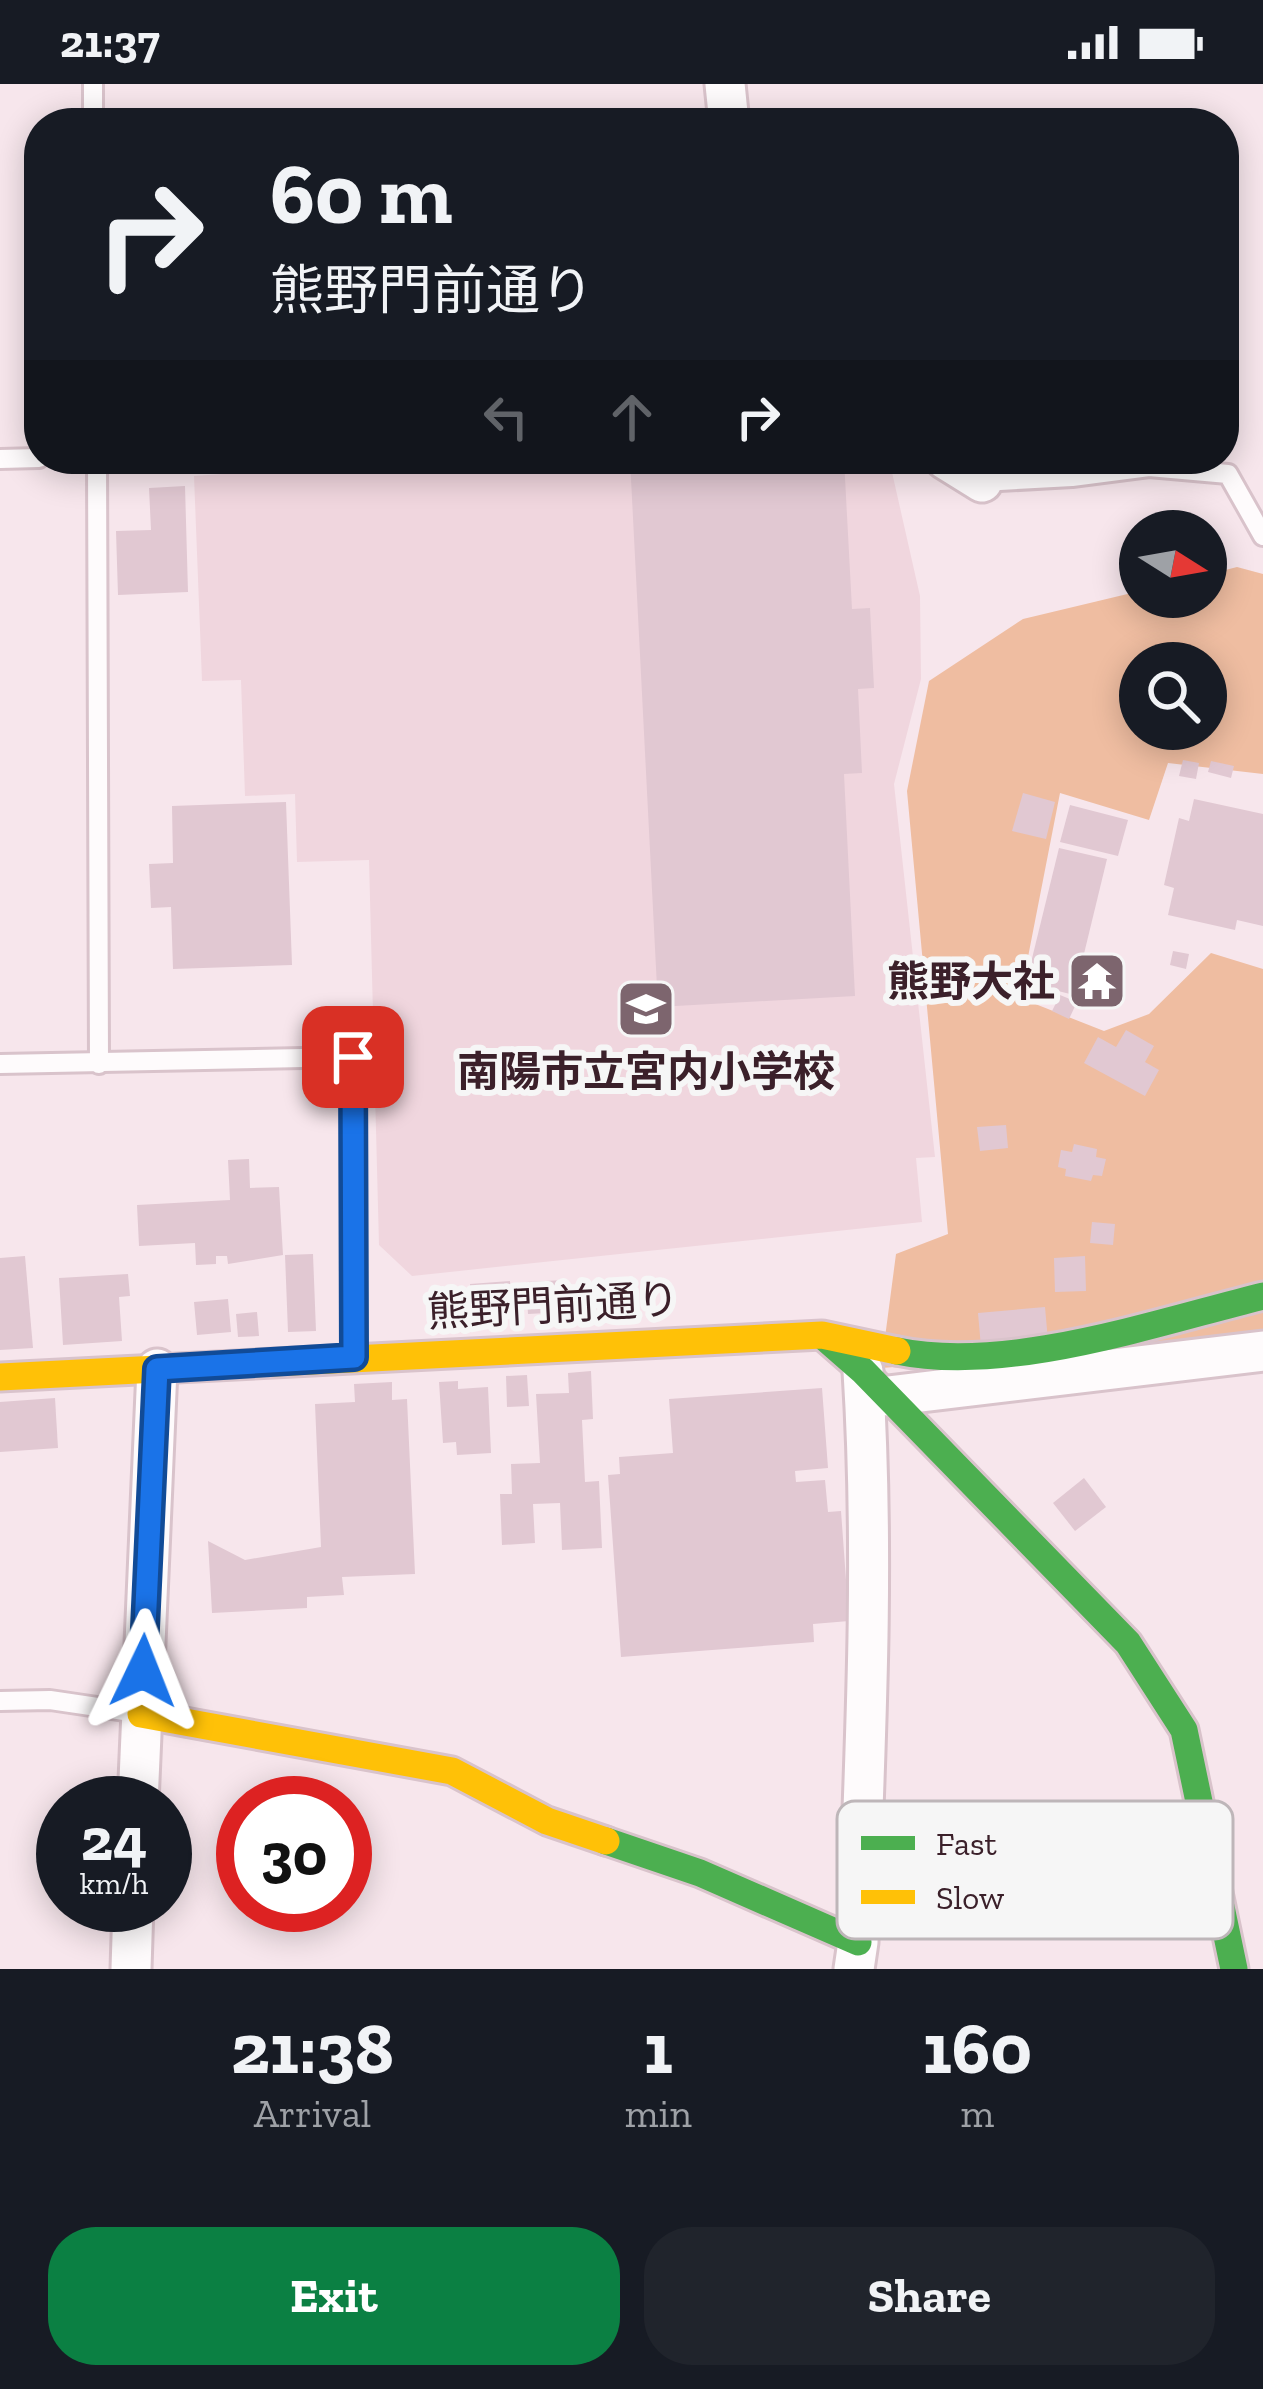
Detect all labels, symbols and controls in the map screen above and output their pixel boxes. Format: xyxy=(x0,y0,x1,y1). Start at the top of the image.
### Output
text: 21:37 xyxy=(60,15,160,69)
text: 60 m xyxy=(270,144,453,245)
icon: right xyxy=(72,156,228,312)
text: 熊野門前通り xyxy=(270,258,594,323)
icon: left xyxy=(473,384,539,450)
icon: ahead xyxy=(599,384,665,450)
icon: right xyxy=(725,384,791,450)
north arrow xyxy=(1119,510,1227,618)
map controls xyxy=(1119,510,1227,750)
button: search xyxy=(1119,642,1227,750)
temple icon: 熊野大社 xyxy=(1066,950,1128,1012)
place label: 熊野大社 xyxy=(887,956,1055,1007)
school or university icon: 南陽市立宮内小学校 xyxy=(615,978,677,1040)
pin xyxy=(302,1006,404,1108)
icon: arrive xyxy=(320,1024,386,1090)
place label: 南陽市立宮内小学校 xyxy=(457,1046,835,1097)
street label: 熊野門前通り xyxy=(426,1273,680,1338)
position arrow xyxy=(80,1608,206,1734)
speed limit sign: 30 xyxy=(216,1776,372,1932)
legend xyxy=(837,1801,1233,1939)
text: 24 xyxy=(81,1803,147,1875)
text: Fast xyxy=(936,1824,997,1863)
text: km/h xyxy=(80,1866,148,1902)
text: Slow xyxy=(936,1878,1004,1917)
text: 21:38 xyxy=(231,2005,394,2091)
text: 1 xyxy=(644,2005,673,2091)
text: 160 xyxy=(923,2005,1032,2091)
text: Arrival xyxy=(254,2090,371,2137)
text: min xyxy=(625,2090,692,2137)
text: m xyxy=(961,2090,994,2137)
button: Exit xyxy=(48,2227,620,2365)
button: Share xyxy=(644,2227,1215,2365)

